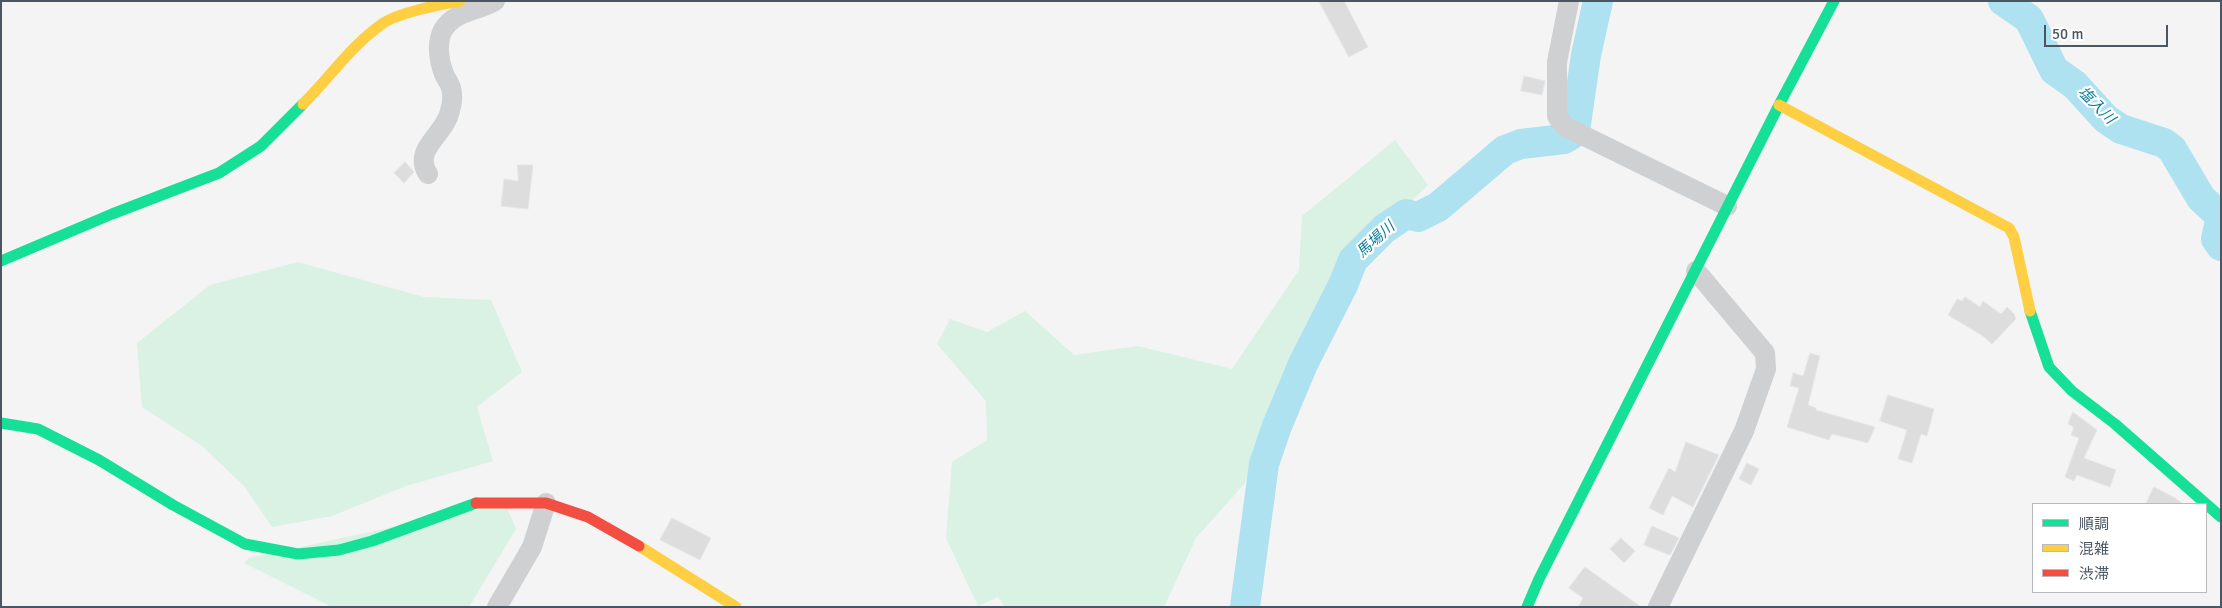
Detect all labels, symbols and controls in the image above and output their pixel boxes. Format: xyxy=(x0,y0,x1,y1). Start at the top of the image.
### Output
scale bar xyxy=(2047,15,2171,47)
text: 50 m xyxy=(2052,25,2083,43)
water label: 塩入川 xyxy=(2074,84,2118,128)
water label: 馬場川 xyxy=(1353,218,1399,262)
legend xyxy=(2032,503,2207,593)
text: 順調 xyxy=(2079,515,2109,533)
text: 混雑 xyxy=(2079,540,2109,558)
text: 渋滞 xyxy=(2079,565,2109,583)

